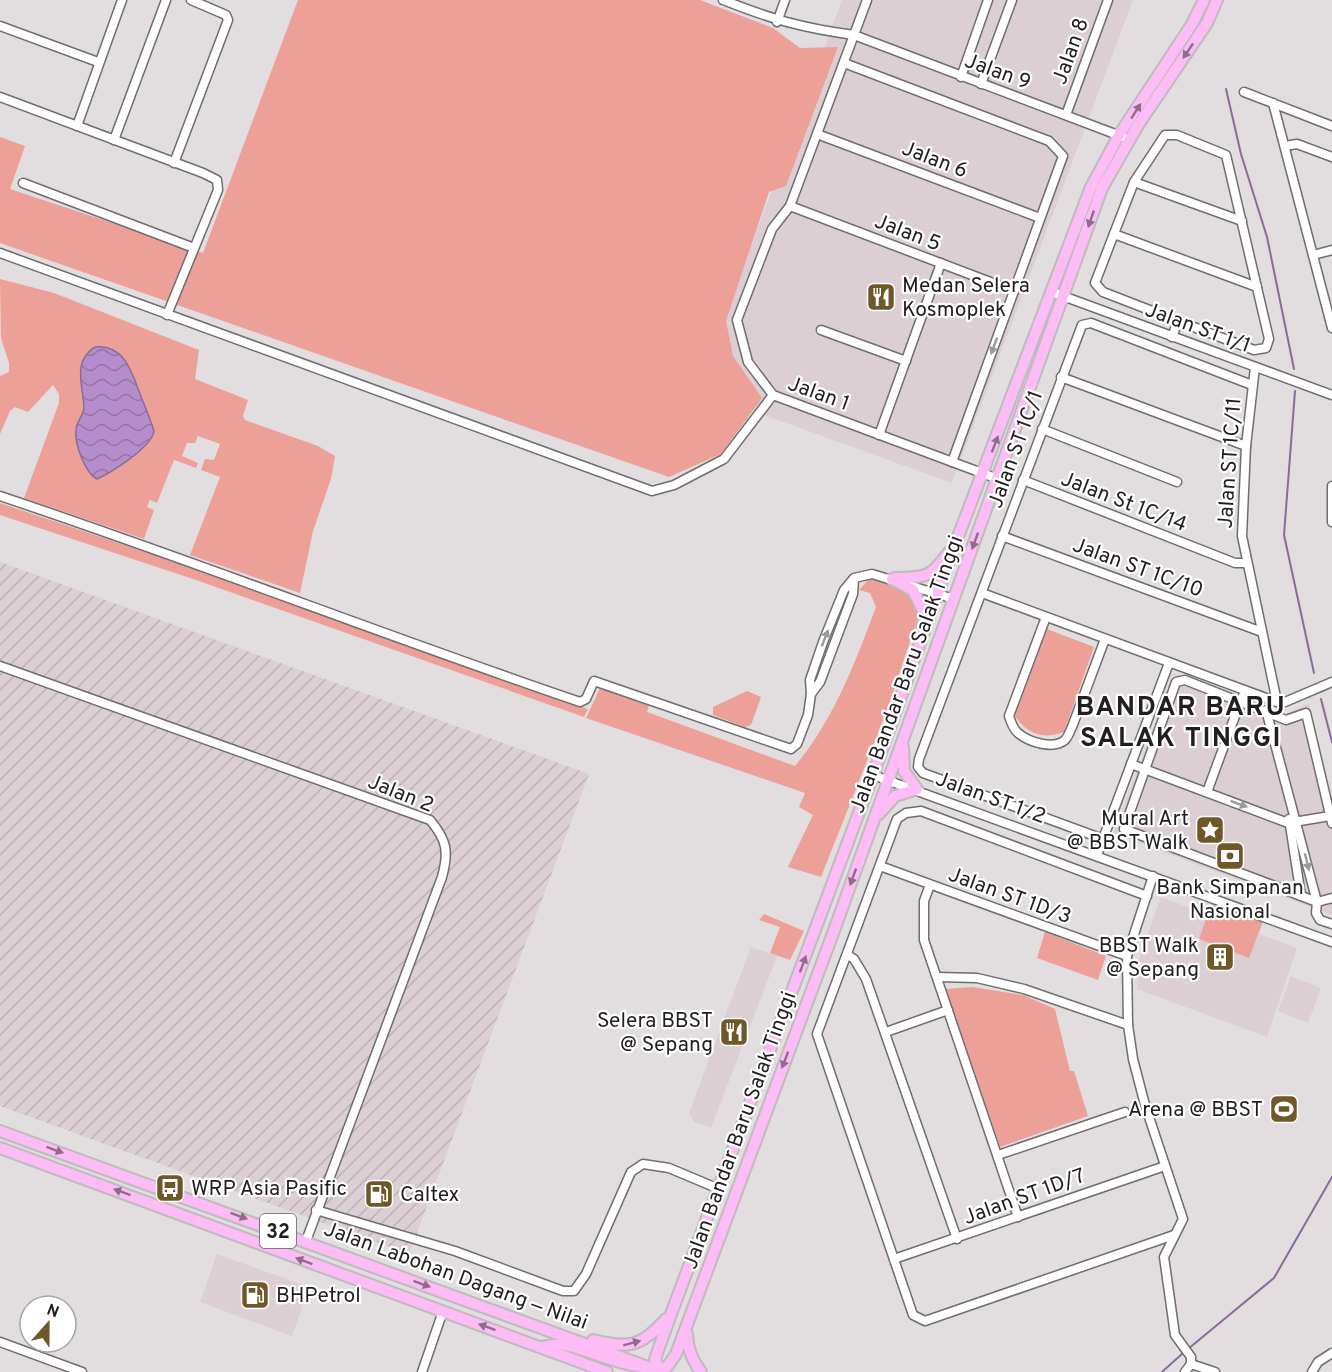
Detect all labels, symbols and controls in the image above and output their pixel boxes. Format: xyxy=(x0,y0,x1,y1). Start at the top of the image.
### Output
street label: Jalan 8 xyxy=(1047,15,1096,89)
one-way arrow xyxy=(1183,43,1194,59)
street label: Jalan 9 xyxy=(961,48,1034,97)
one-way arrow xyxy=(1130,103,1141,119)
street label: Jalan 6 xyxy=(898,135,971,185)
street label: Jalan 5 xyxy=(870,208,945,258)
one-way arrow xyxy=(1086,210,1096,228)
place label: Medan Selera Kosmoplek xyxy=(902,273,1030,324)
restaurant icon: Medan Selera Kosmoplek xyxy=(865,281,897,313)
street label: Jalan ST 1/1 xyxy=(1141,297,1254,360)
one-way arrow xyxy=(988,337,998,355)
street label: Jalan 1 xyxy=(784,371,853,418)
street label: Jalan ST 1C/1 xyxy=(983,387,1050,512)
street label: Jalan ST 1C/11 xyxy=(1212,397,1249,530)
one-way arrow xyxy=(990,435,1000,453)
street label: Jalan St 1C/14 xyxy=(1057,466,1190,539)
street label: Jalan Bandar Baru Salak Tinggi xyxy=(844,532,970,817)
one-way arrow xyxy=(970,532,980,550)
street label: Jalan ST 1C/10 xyxy=(1068,532,1207,605)
one-way arrow xyxy=(820,628,830,646)
district label: BANDAR BARU SALAK TINGGI xyxy=(1076,691,1286,756)
street label: Jalan ST 1/2 xyxy=(932,766,1049,831)
street label: Jalan 2 xyxy=(363,769,437,820)
one-way arrow xyxy=(1230,800,1248,810)
place label: Mural Art @ BBST Walk xyxy=(1067,806,1189,857)
place icon: Mural Art @ BBST Walk xyxy=(1194,814,1226,846)
bank icon: Bank Simpanan Nasional xyxy=(1214,840,1246,872)
one-way arrow xyxy=(1302,853,1312,871)
street label: Jalan ST 1D/3 xyxy=(944,862,1075,931)
one-way arrow xyxy=(848,868,858,886)
place label: Bank Simpanan Nasional xyxy=(1156,875,1304,926)
place label: BBST Walk @ Sepang xyxy=(1099,933,1199,984)
building icon: BBST Walk @ Sepang xyxy=(1204,941,1236,973)
one-way arrow xyxy=(798,954,808,972)
street label: Jalan Bandar Baru Salak Tinggi xyxy=(677,988,803,1273)
place label: Selera BBST @ Sepang xyxy=(597,1008,713,1059)
restaurant icon: Selera BBST @ Sepang xyxy=(718,1016,750,1048)
one-way arrow xyxy=(780,1051,790,1069)
sports icon: Arena @ BBST xyxy=(1268,1093,1300,1125)
place label: Arena @ BBST xyxy=(1128,1097,1263,1124)
one-way arrow xyxy=(46,1146,64,1156)
street label: Jalan ST 1D/7 xyxy=(960,1163,1089,1232)
bus stop icon: WRP Asia Pasific xyxy=(154,1172,186,1204)
place label: WRP Asia Pasific xyxy=(191,1176,347,1203)
fuel station icon: Caltex xyxy=(363,1178,395,1210)
place label: Caltex xyxy=(400,1182,460,1209)
one-way arrow xyxy=(113,1187,131,1196)
one-way arrow xyxy=(230,1212,248,1222)
road number: 32 xyxy=(260,1214,296,1248)
street label: Jalan Labohan Dagang ‒ Nilai xyxy=(320,1216,591,1337)
one-way arrow xyxy=(295,1255,313,1265)
fuel station icon: BHPetrol xyxy=(239,1279,271,1311)
one-way arrow xyxy=(413,1279,431,1289)
place label: BHPetrol xyxy=(276,1283,361,1310)
north arrow xyxy=(18,1294,78,1354)
text: N xyxy=(44,1300,62,1323)
one-way arrow xyxy=(478,1322,496,1332)
one-way arrow xyxy=(623,1338,641,1348)

